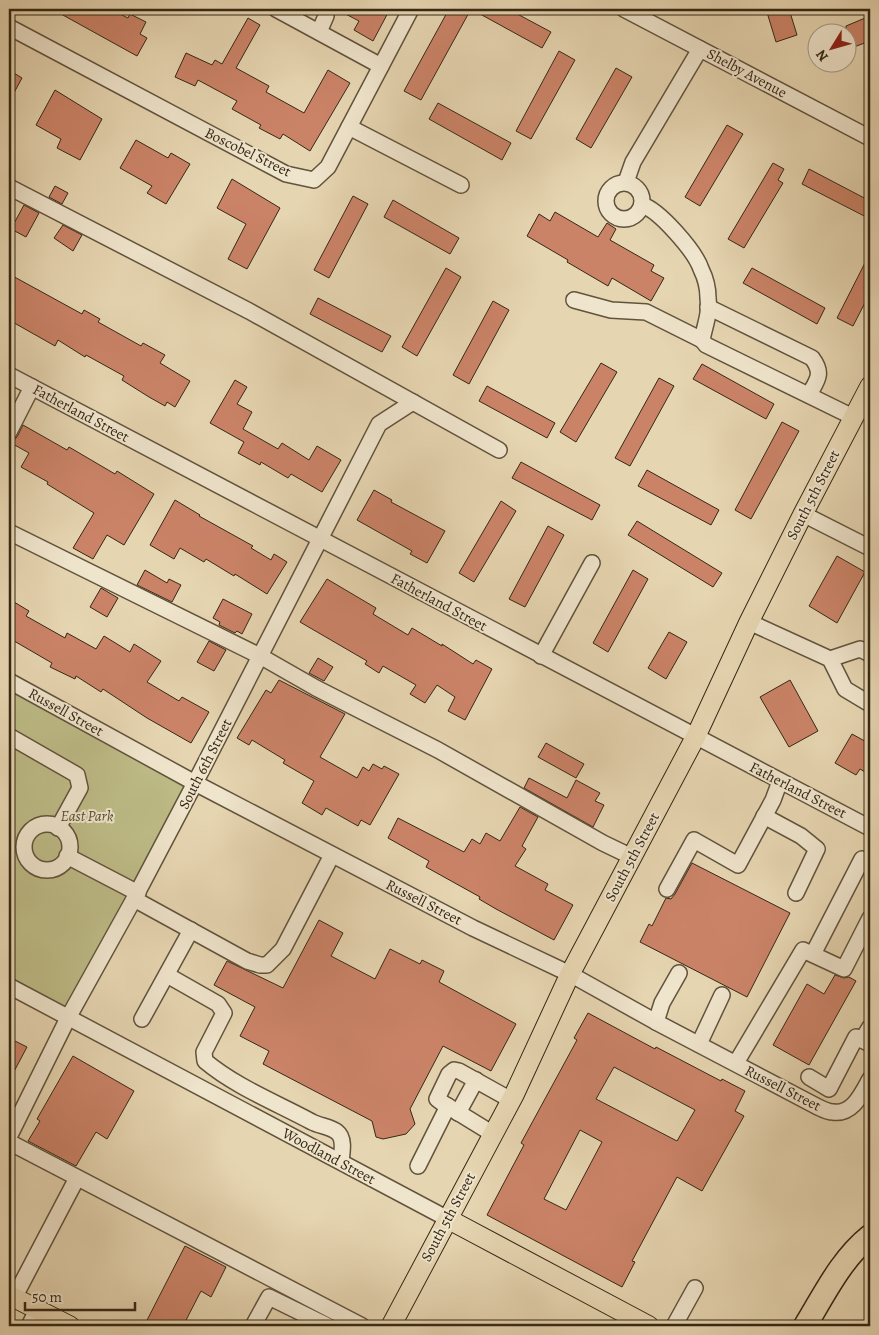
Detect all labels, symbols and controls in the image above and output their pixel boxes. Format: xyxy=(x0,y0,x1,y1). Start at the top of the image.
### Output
north arrow xyxy=(806,22,856,72)
street label: Shelby Avenue xyxy=(703,44,791,103)
text: N xyxy=(811,46,833,65)
street label: Boscobel Street xyxy=(201,122,295,182)
street label: Fatherland Street xyxy=(29,379,133,447)
street label: South 5th Street xyxy=(782,447,844,543)
street label: Fatherland Street xyxy=(387,568,491,636)
street label: Russell Street xyxy=(25,683,107,741)
street label: South 6th Street xyxy=(174,715,236,813)
street label: Fatherland Street xyxy=(746,757,850,823)
park label: East Park xyxy=(61,806,114,826)
street label: South 5th Street xyxy=(600,809,664,905)
street label: Russell Street xyxy=(383,874,465,930)
street label: Russell Street xyxy=(742,1060,824,1116)
street label: Woodland Street xyxy=(278,1123,379,1189)
street label: South 5th Street xyxy=(416,1169,480,1265)
scale bar xyxy=(25,1280,135,1312)
text: 50 m xyxy=(32,1287,62,1307)

